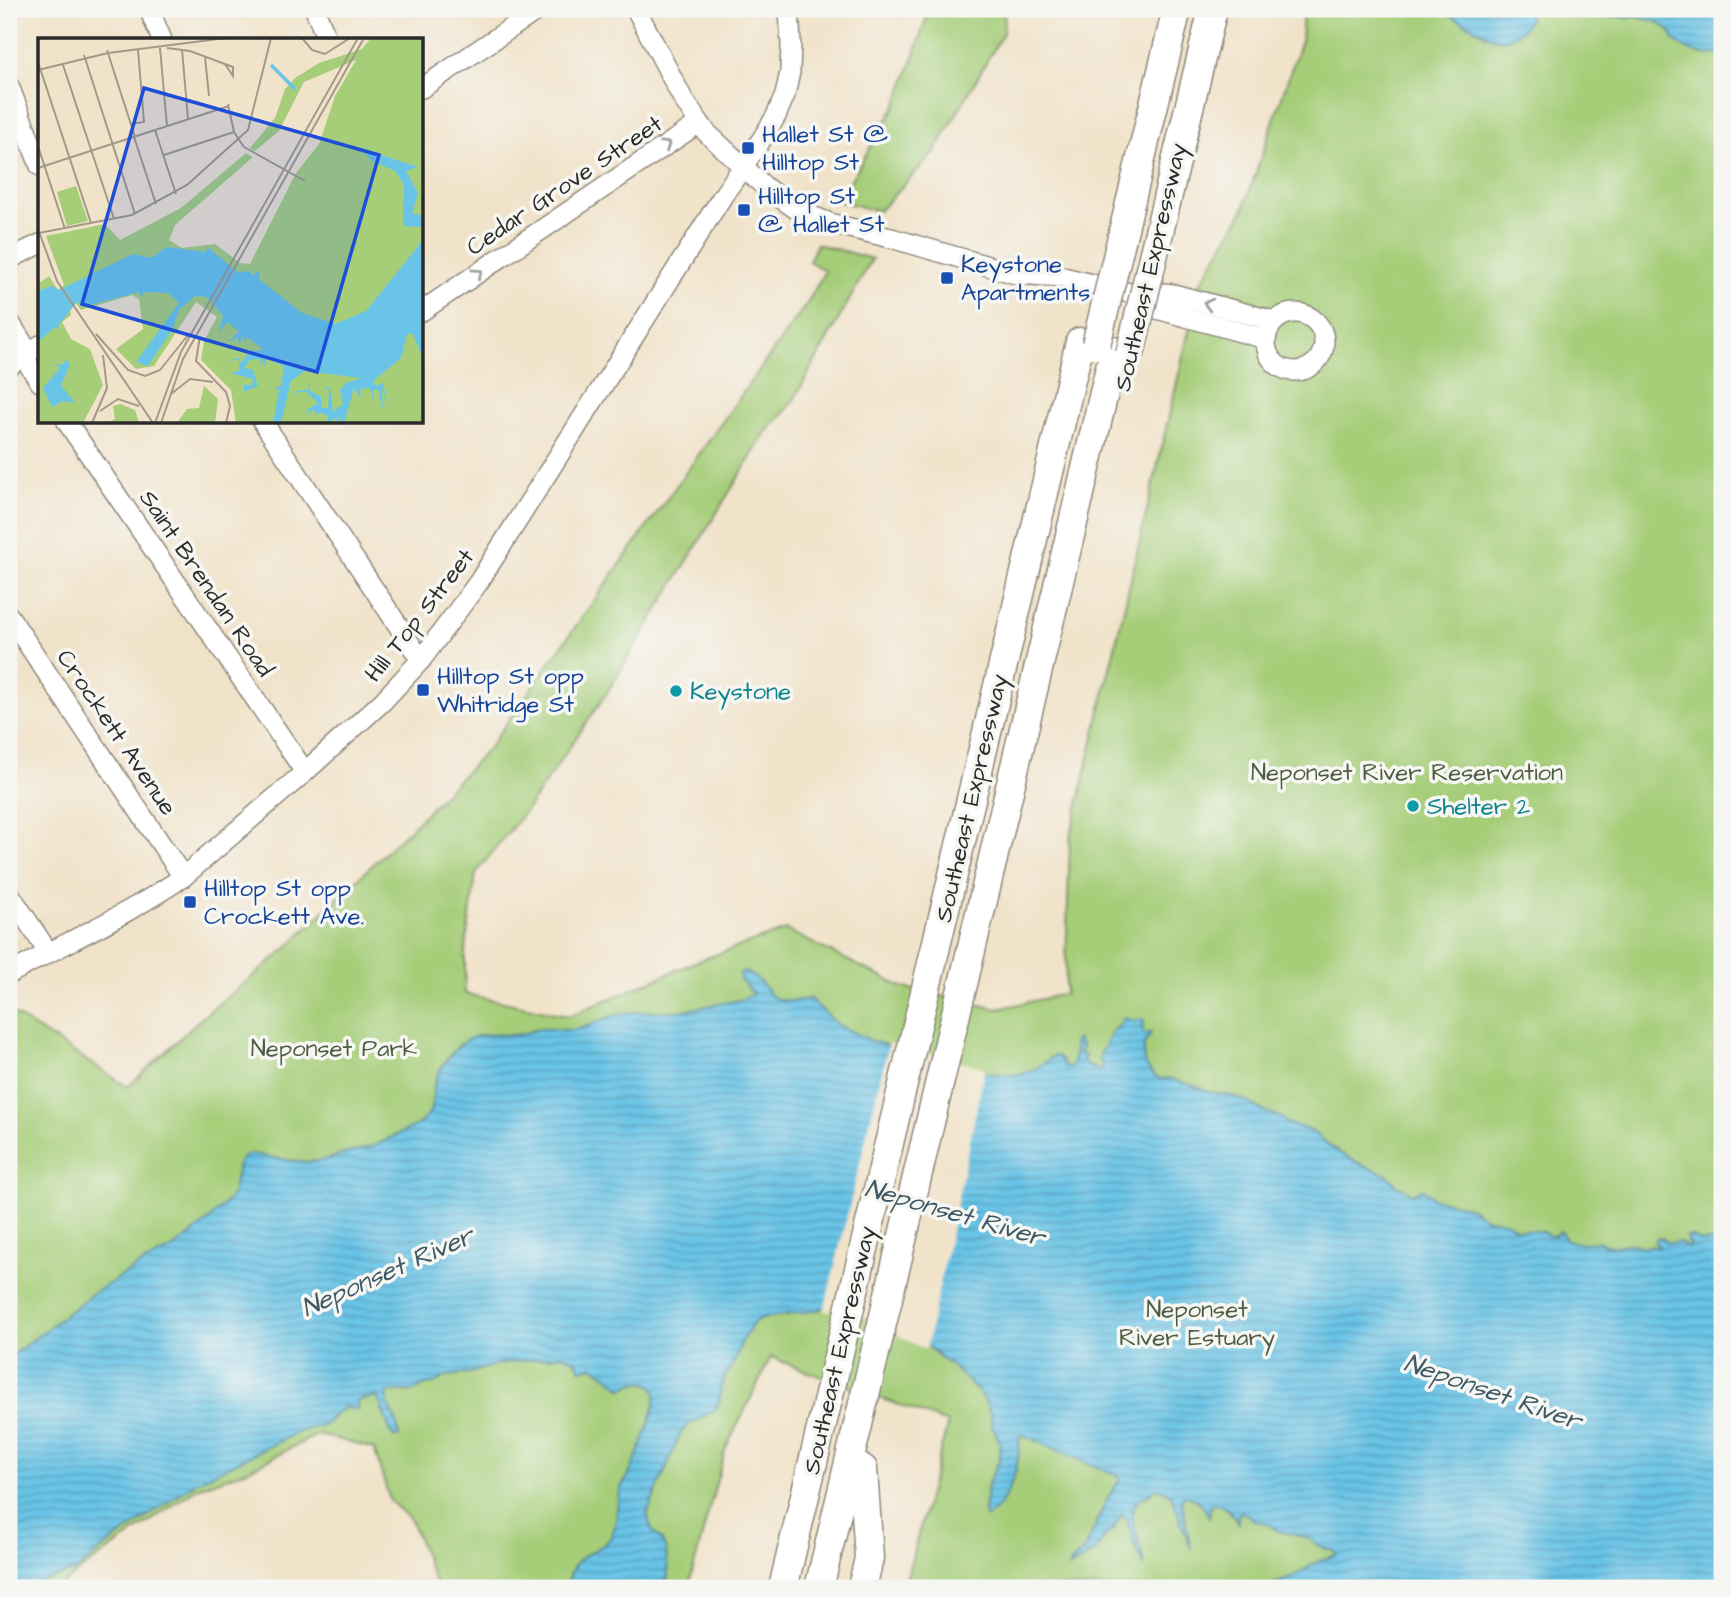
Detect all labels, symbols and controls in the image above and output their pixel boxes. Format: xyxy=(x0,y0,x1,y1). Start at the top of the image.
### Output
inset map xyxy=(38,38,424,424)
street label: Cedar Grove Street xyxy=(460,107,670,264)
place label: Hallet St @ Hilltop St xyxy=(762,118,888,180)
marker: Hallet St @ Hilltop St xyxy=(740,140,756,156)
street label: Southeast Expressway xyxy=(1106,140,1197,395)
one-way arrow xyxy=(658,141,671,153)
place label: Hilltop St @ Hallet St xyxy=(758,180,885,242)
marker: Hilltop St @ Hallet St xyxy=(736,202,752,218)
place label: Keystone Apartments xyxy=(961,248,1090,310)
one-way arrow xyxy=(470,268,483,281)
marker: Keystone Apartments xyxy=(939,270,955,286)
one-way arrow xyxy=(1202,297,1214,312)
street label: Saint Brendan Road xyxy=(131,483,282,684)
street label: Hill Top Street xyxy=(357,542,483,689)
street label: Crockett Avenue xyxy=(48,643,184,822)
place label: Hilltop St opp Whitridge St xyxy=(437,660,584,723)
street label: Southeast Expressway xyxy=(927,671,1018,926)
place label: Keystone xyxy=(690,675,791,710)
marker: Hilltop St opp Whitridge St xyxy=(415,682,431,698)
marker: Keystone xyxy=(668,683,684,699)
park label: Neponset River Reservation xyxy=(1251,756,1563,790)
place label: Shelter 2 xyxy=(1427,790,1531,824)
marker: Shelter 2 xyxy=(1405,798,1421,814)
place label: Hilltop St opp Crockett Ave. xyxy=(204,872,364,934)
marker: Hilltop St opp Crockett Ave. xyxy=(182,894,198,910)
park label: Neponset Park xyxy=(251,1032,418,1066)
water label: Neponset River xyxy=(861,1170,1051,1256)
water label: Neponset River xyxy=(296,1217,482,1326)
street label: Southeast Expressway xyxy=(795,1223,886,1478)
park label: Neponset River Estuary xyxy=(1119,1293,1275,1356)
water label: Neponset River xyxy=(1399,1345,1588,1440)

